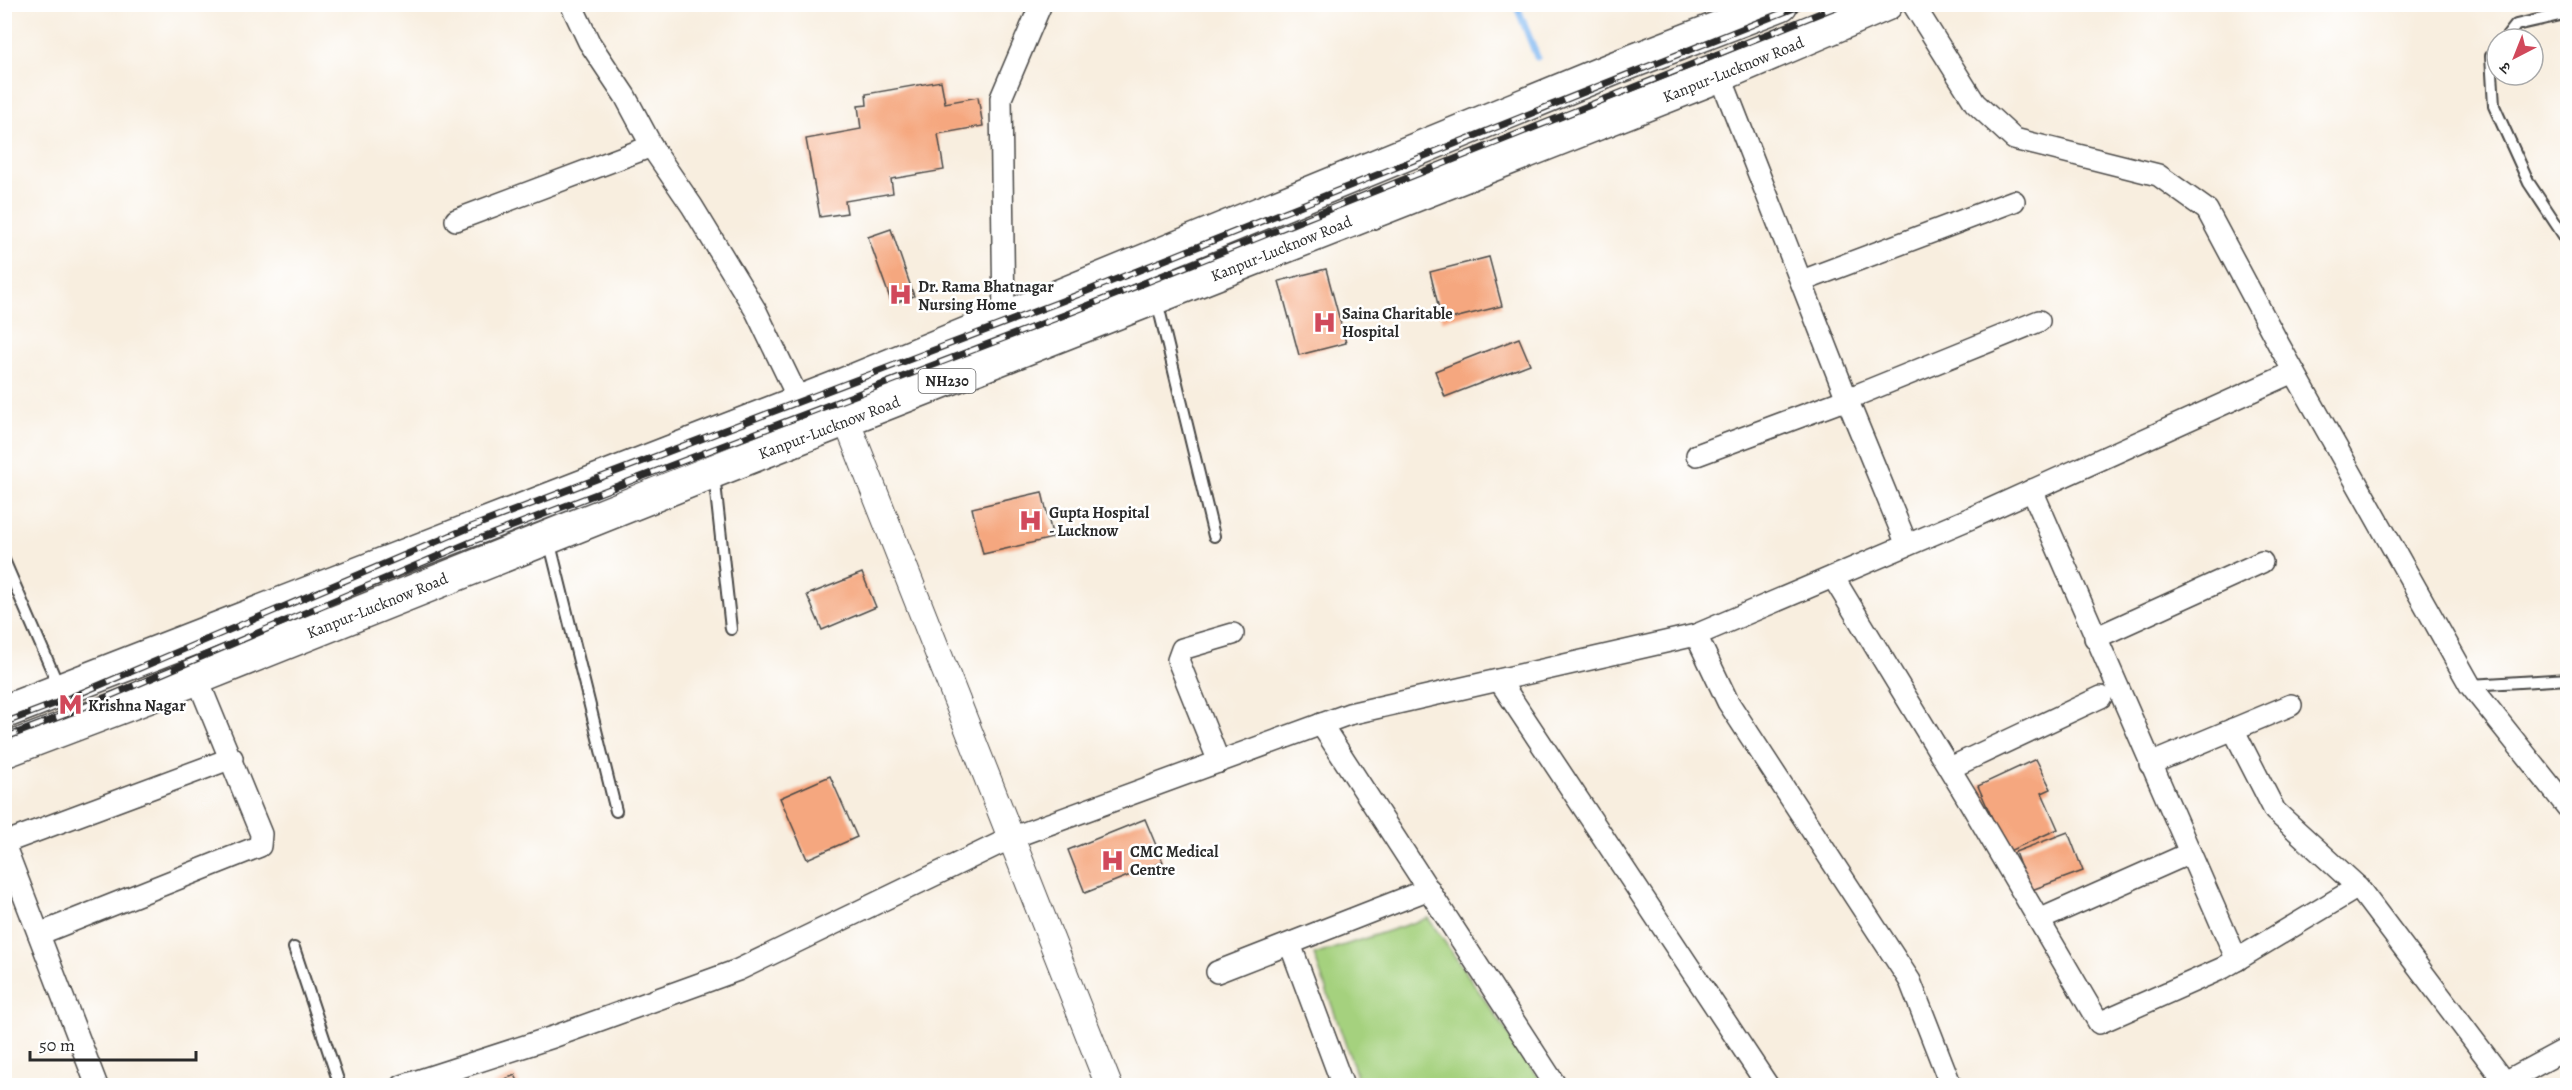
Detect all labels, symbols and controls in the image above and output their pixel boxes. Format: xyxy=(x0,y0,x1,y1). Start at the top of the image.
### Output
north arrow xyxy=(2485,27,2545,87)
street label: Kanpur-Lucknow Road xyxy=(1660,31,1808,108)
text: उ xyxy=(2494,55,2517,79)
street label: Kanpur-Lucknow Road xyxy=(1208,210,1356,287)
place label: Dr. Rama Bhatnagar Nursing Home xyxy=(918,276,1054,316)
hospital icon: Dr. Rama Bhatnagar Nursing Home xyxy=(887,282,913,308)
place label: Saina Charitable Hospital xyxy=(1342,303,1453,343)
hospital icon: Saina Charitable Hospital xyxy=(1311,309,1337,335)
road number: NH230 xyxy=(918,369,976,393)
street label: Kanpur-Lucknow Road xyxy=(755,391,904,465)
place label: Gupta Hospital - Lucknow xyxy=(1049,502,1150,542)
hospital icon: Gupta Hospital - Lucknow xyxy=(1018,508,1044,534)
street label: Kanpur-Lucknow Road xyxy=(304,567,452,644)
metro station icon: Krishna Nagar xyxy=(57,692,83,718)
place label: Krishna Nagar xyxy=(88,695,186,717)
place label: CMC Medical Centre xyxy=(1130,841,1219,881)
hospital icon: CMC Medical Centre xyxy=(1099,847,1125,873)
scale bar xyxy=(30,1024,196,1062)
text: 50 m xyxy=(39,1033,75,1057)

